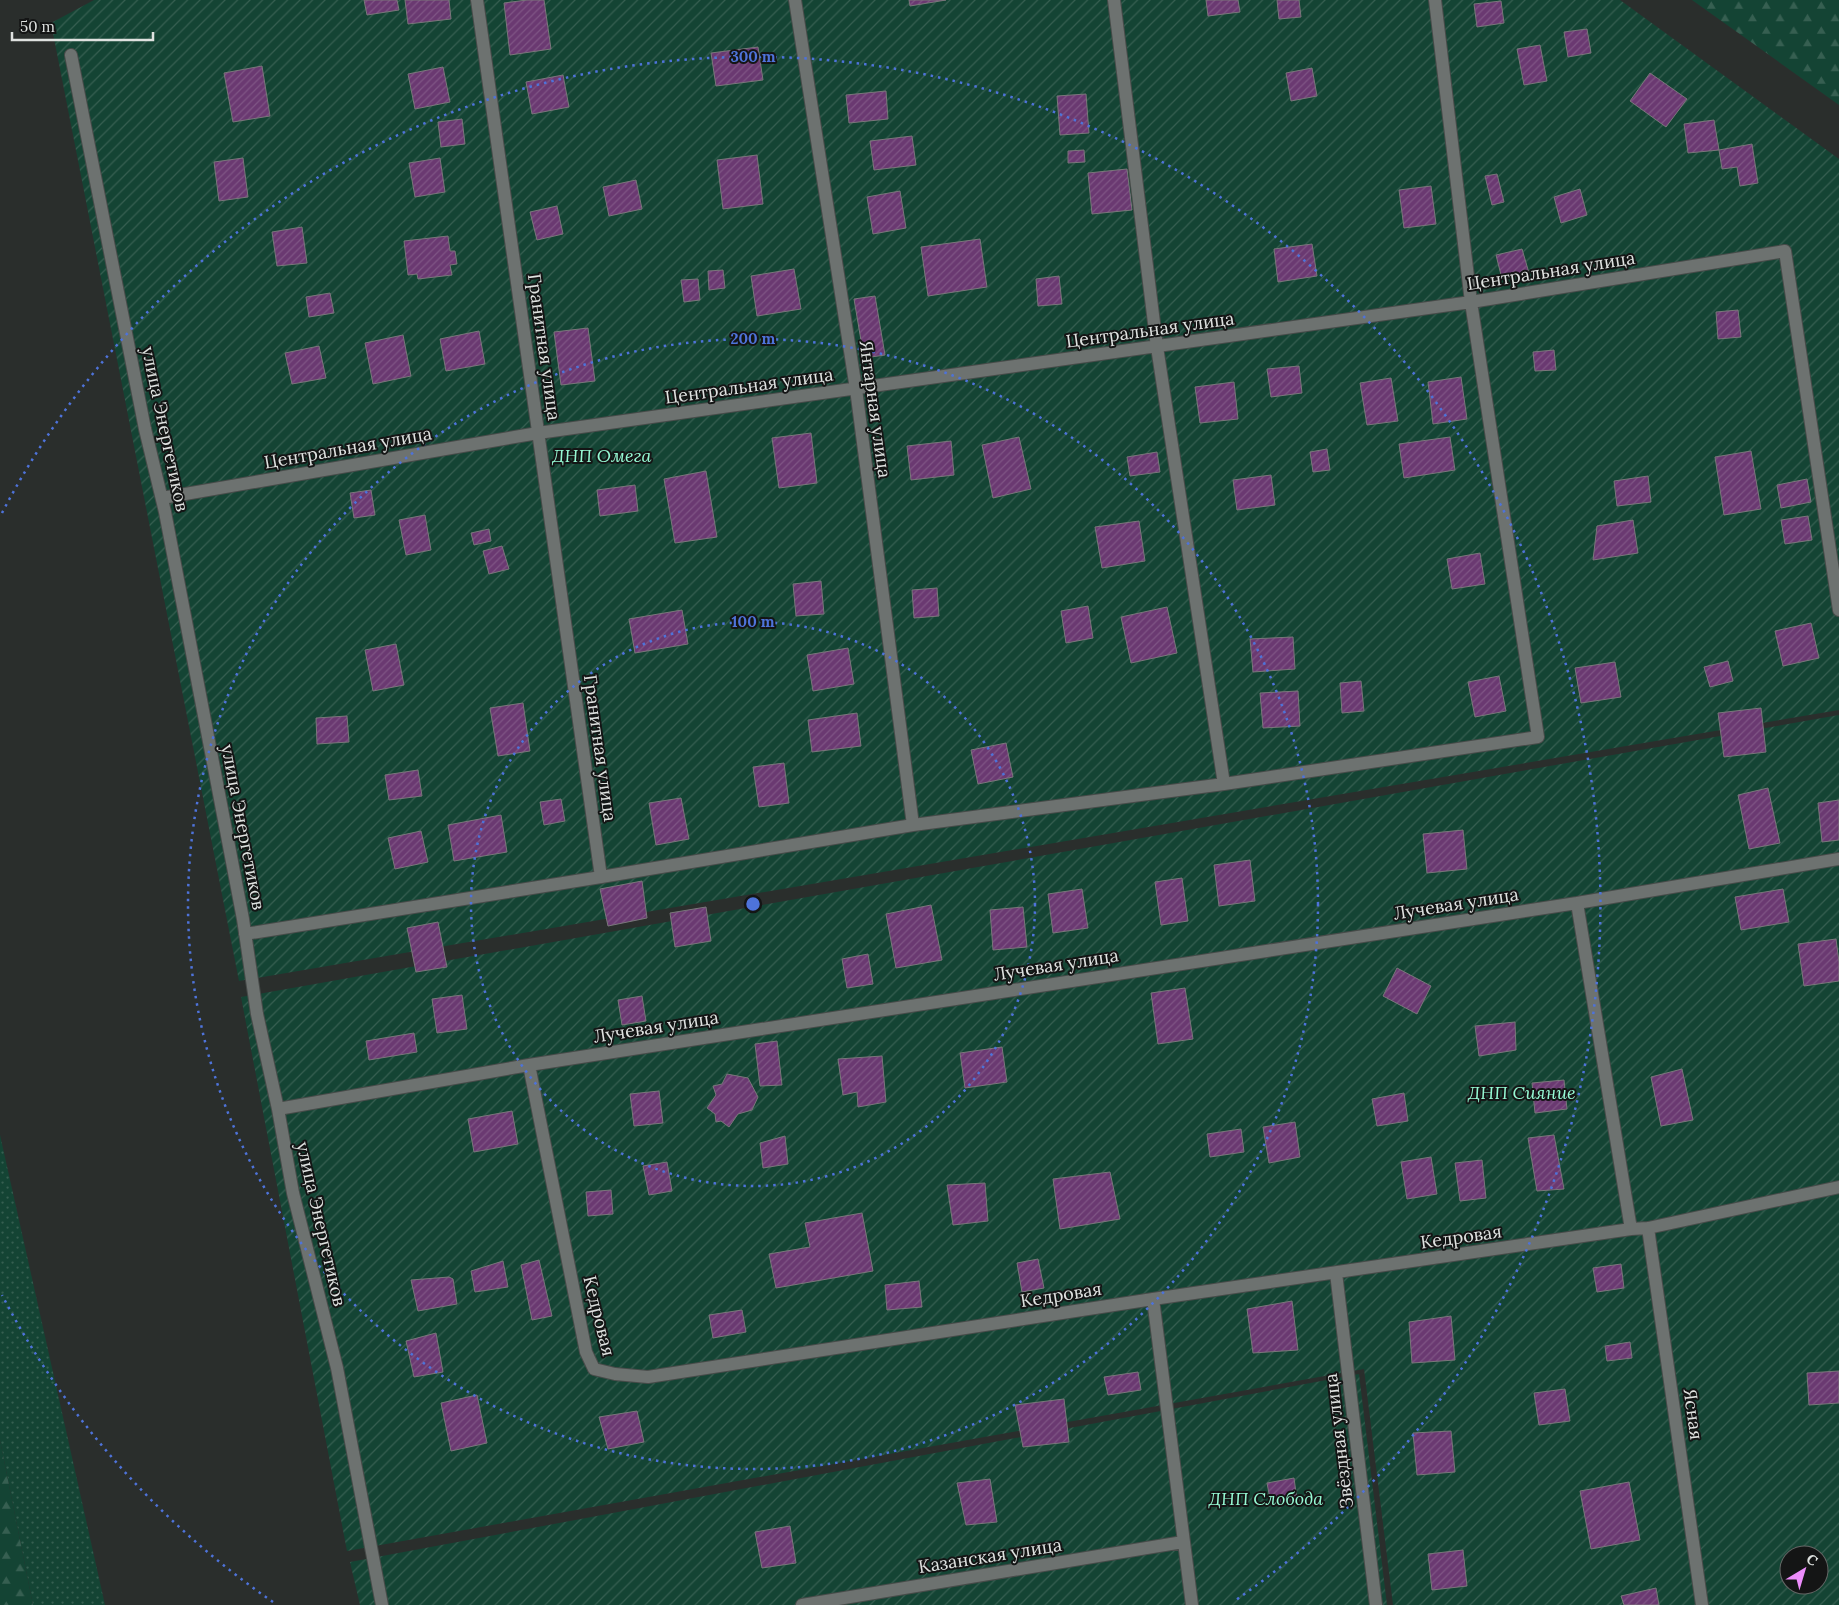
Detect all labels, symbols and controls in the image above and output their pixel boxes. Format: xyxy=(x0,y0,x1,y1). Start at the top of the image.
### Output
scale bar xyxy=(12,10,154,42)
text: 50 m xyxy=(20,17,55,36)
text: 300 m xyxy=(730,47,776,66)
street label: Центральная улица xyxy=(1465,246,1637,295)
street label: Гранитная улица xyxy=(523,272,566,422)
street label: Центральная улица xyxy=(1064,306,1236,353)
text: 200 m xyxy=(731,329,776,348)
street label: Янтарная улица xyxy=(854,339,897,479)
street label: улица Энергетиков xyxy=(137,344,194,513)
street label: Центральная улица xyxy=(663,362,835,409)
street label: Центральная улица xyxy=(262,421,434,474)
park label: ДНП Омега xyxy=(552,444,652,467)
text: 100 m xyxy=(732,612,775,631)
street label: Гранитная улица xyxy=(579,673,622,823)
street label: улица Энергетиков xyxy=(216,742,271,912)
street label: Лучевая улица xyxy=(1392,882,1520,925)
centre of rings xyxy=(744,895,762,913)
street label: Лучевая улица xyxy=(992,943,1120,986)
street label: Лучевая улица xyxy=(592,1005,720,1048)
park label: ДНП Сияние xyxy=(1467,1081,1576,1104)
street label: улица Энергетиков xyxy=(291,1139,352,1308)
street label: Кедровая xyxy=(1419,1219,1503,1254)
street label: Кедровая xyxy=(578,1273,621,1359)
street label: Кедровая xyxy=(1019,1277,1103,1312)
street label: Звёздная улица xyxy=(1319,1372,1358,1510)
street label: Ясная xyxy=(1679,1387,1708,1441)
park label: ДНП Слобода xyxy=(1208,1487,1323,1510)
street label: Казанская улица xyxy=(916,1533,1063,1578)
north arrow xyxy=(1779,1545,1829,1595)
text: С xyxy=(1803,1550,1822,1570)

